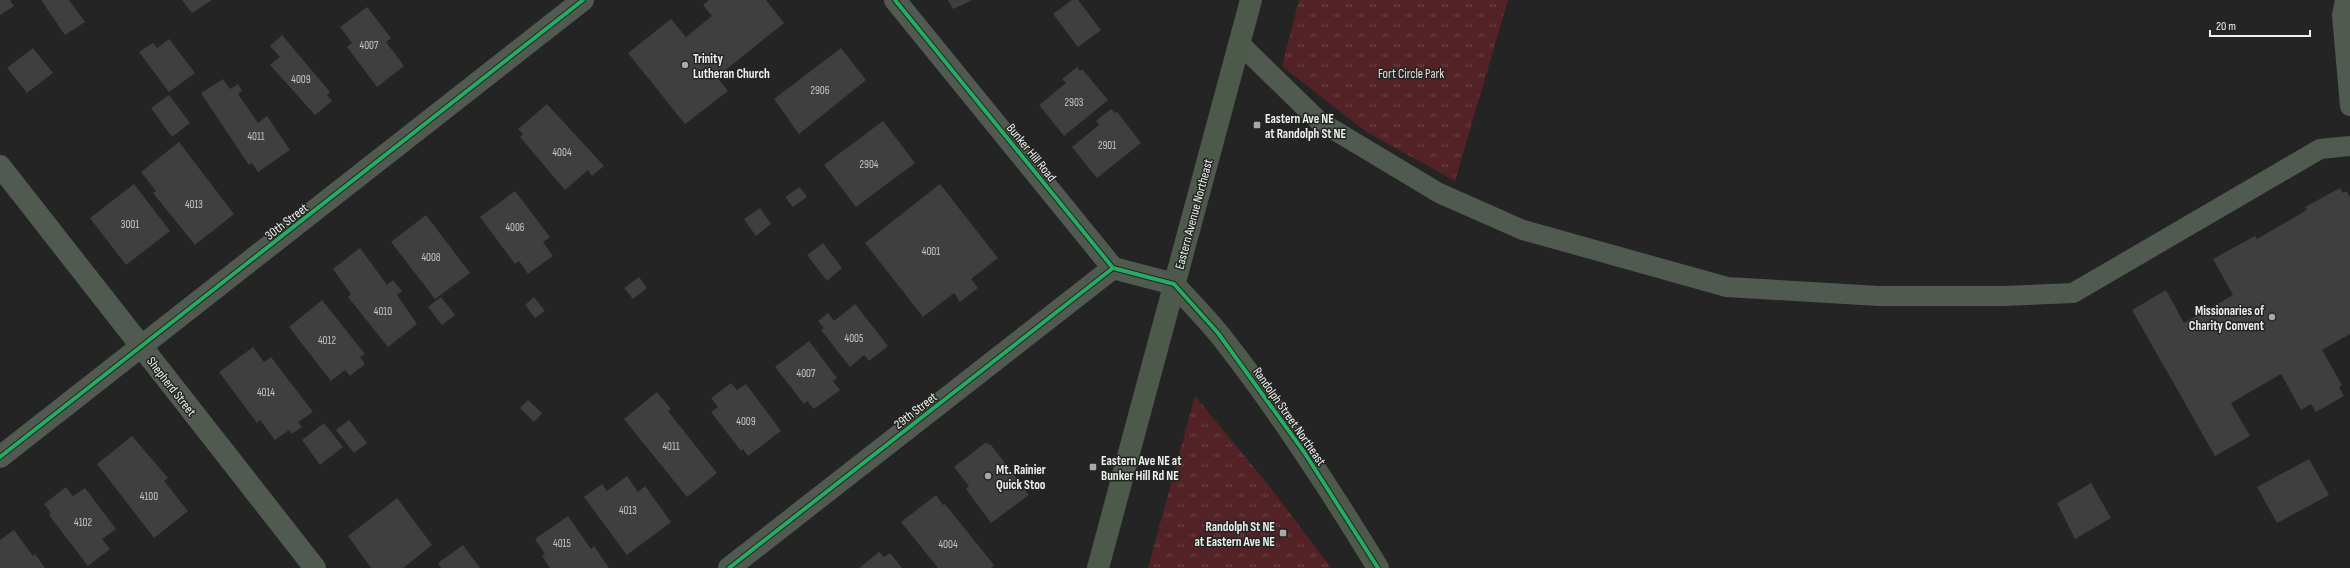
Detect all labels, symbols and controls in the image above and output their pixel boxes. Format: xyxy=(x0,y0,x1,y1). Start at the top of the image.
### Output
scale bar xyxy=(2210,12,2310,38)
text: 20 m xyxy=(2216,19,2236,34)
house number: 4007 xyxy=(360,39,379,52)
place label: Trinity Lutheran Church xyxy=(693,51,770,82)
marker: Trinity Lutheran Church xyxy=(680,60,690,70)
park label: Fort Circle Park xyxy=(1378,66,1444,82)
house number: 4009 xyxy=(291,73,311,86)
house number: 2906 xyxy=(810,84,830,97)
house number: 2903 xyxy=(1065,96,1084,109)
place label: Eastern Ave NE at Randolph St NE xyxy=(1265,111,1347,142)
street label: Bunker Hill Road xyxy=(1003,120,1060,185)
marker: Eastern Ave NE at Randolph St NE xyxy=(1252,120,1262,130)
house number: 4011 xyxy=(247,130,265,143)
house number: 2901 xyxy=(1098,139,1116,152)
house number: 4004 xyxy=(552,146,572,159)
street label: Eastern Avenue Northeast xyxy=(1172,157,1216,271)
house number: 2904 xyxy=(860,158,879,171)
house number: 4013 xyxy=(185,198,203,211)
street label: 30th Street xyxy=(262,200,311,244)
house number: 3001 xyxy=(121,218,139,231)
house number: 4006 xyxy=(505,221,525,234)
house number: 4001 xyxy=(922,245,940,258)
house number: 4008 xyxy=(421,251,441,264)
place label: Missionaries of Charity Convent xyxy=(2189,303,2265,334)
house number: 4010 xyxy=(374,305,392,318)
marker: Missionaries of Charity Convent xyxy=(2267,312,2277,322)
house number: 4005 xyxy=(845,332,863,345)
house number: 4012 xyxy=(318,334,336,347)
street label: Shepherd Street xyxy=(143,354,199,420)
street label: Randolph Street Northeast xyxy=(1249,364,1329,469)
house number: 4007 xyxy=(797,367,816,380)
house number: 4014 xyxy=(257,386,275,399)
street label: 29th Street xyxy=(891,389,940,433)
house number: 4009 xyxy=(736,415,756,428)
house number: 4011 xyxy=(662,440,680,453)
place label: Eastern Ave NE at Bunker Hill Rd NE xyxy=(1101,453,1182,484)
place label: Mt. Rainier Quick Stoo xyxy=(996,462,1046,493)
marker: Eastern Ave NE at Bunker Hill Rd NE xyxy=(1088,462,1098,472)
marker: Mt. Rainier Quick Stoo xyxy=(983,471,993,481)
house number: 4100 xyxy=(140,490,158,503)
house number: 4013 xyxy=(619,504,637,517)
house number: 4102 xyxy=(74,516,92,529)
place label: Randolph St NE at Eastern Ave NE xyxy=(1195,519,1275,550)
marker: Randolph St NE at Eastern Ave NE xyxy=(1278,528,1288,538)
house number: 4015 xyxy=(553,537,571,550)
house number: 4004 xyxy=(938,538,958,551)

